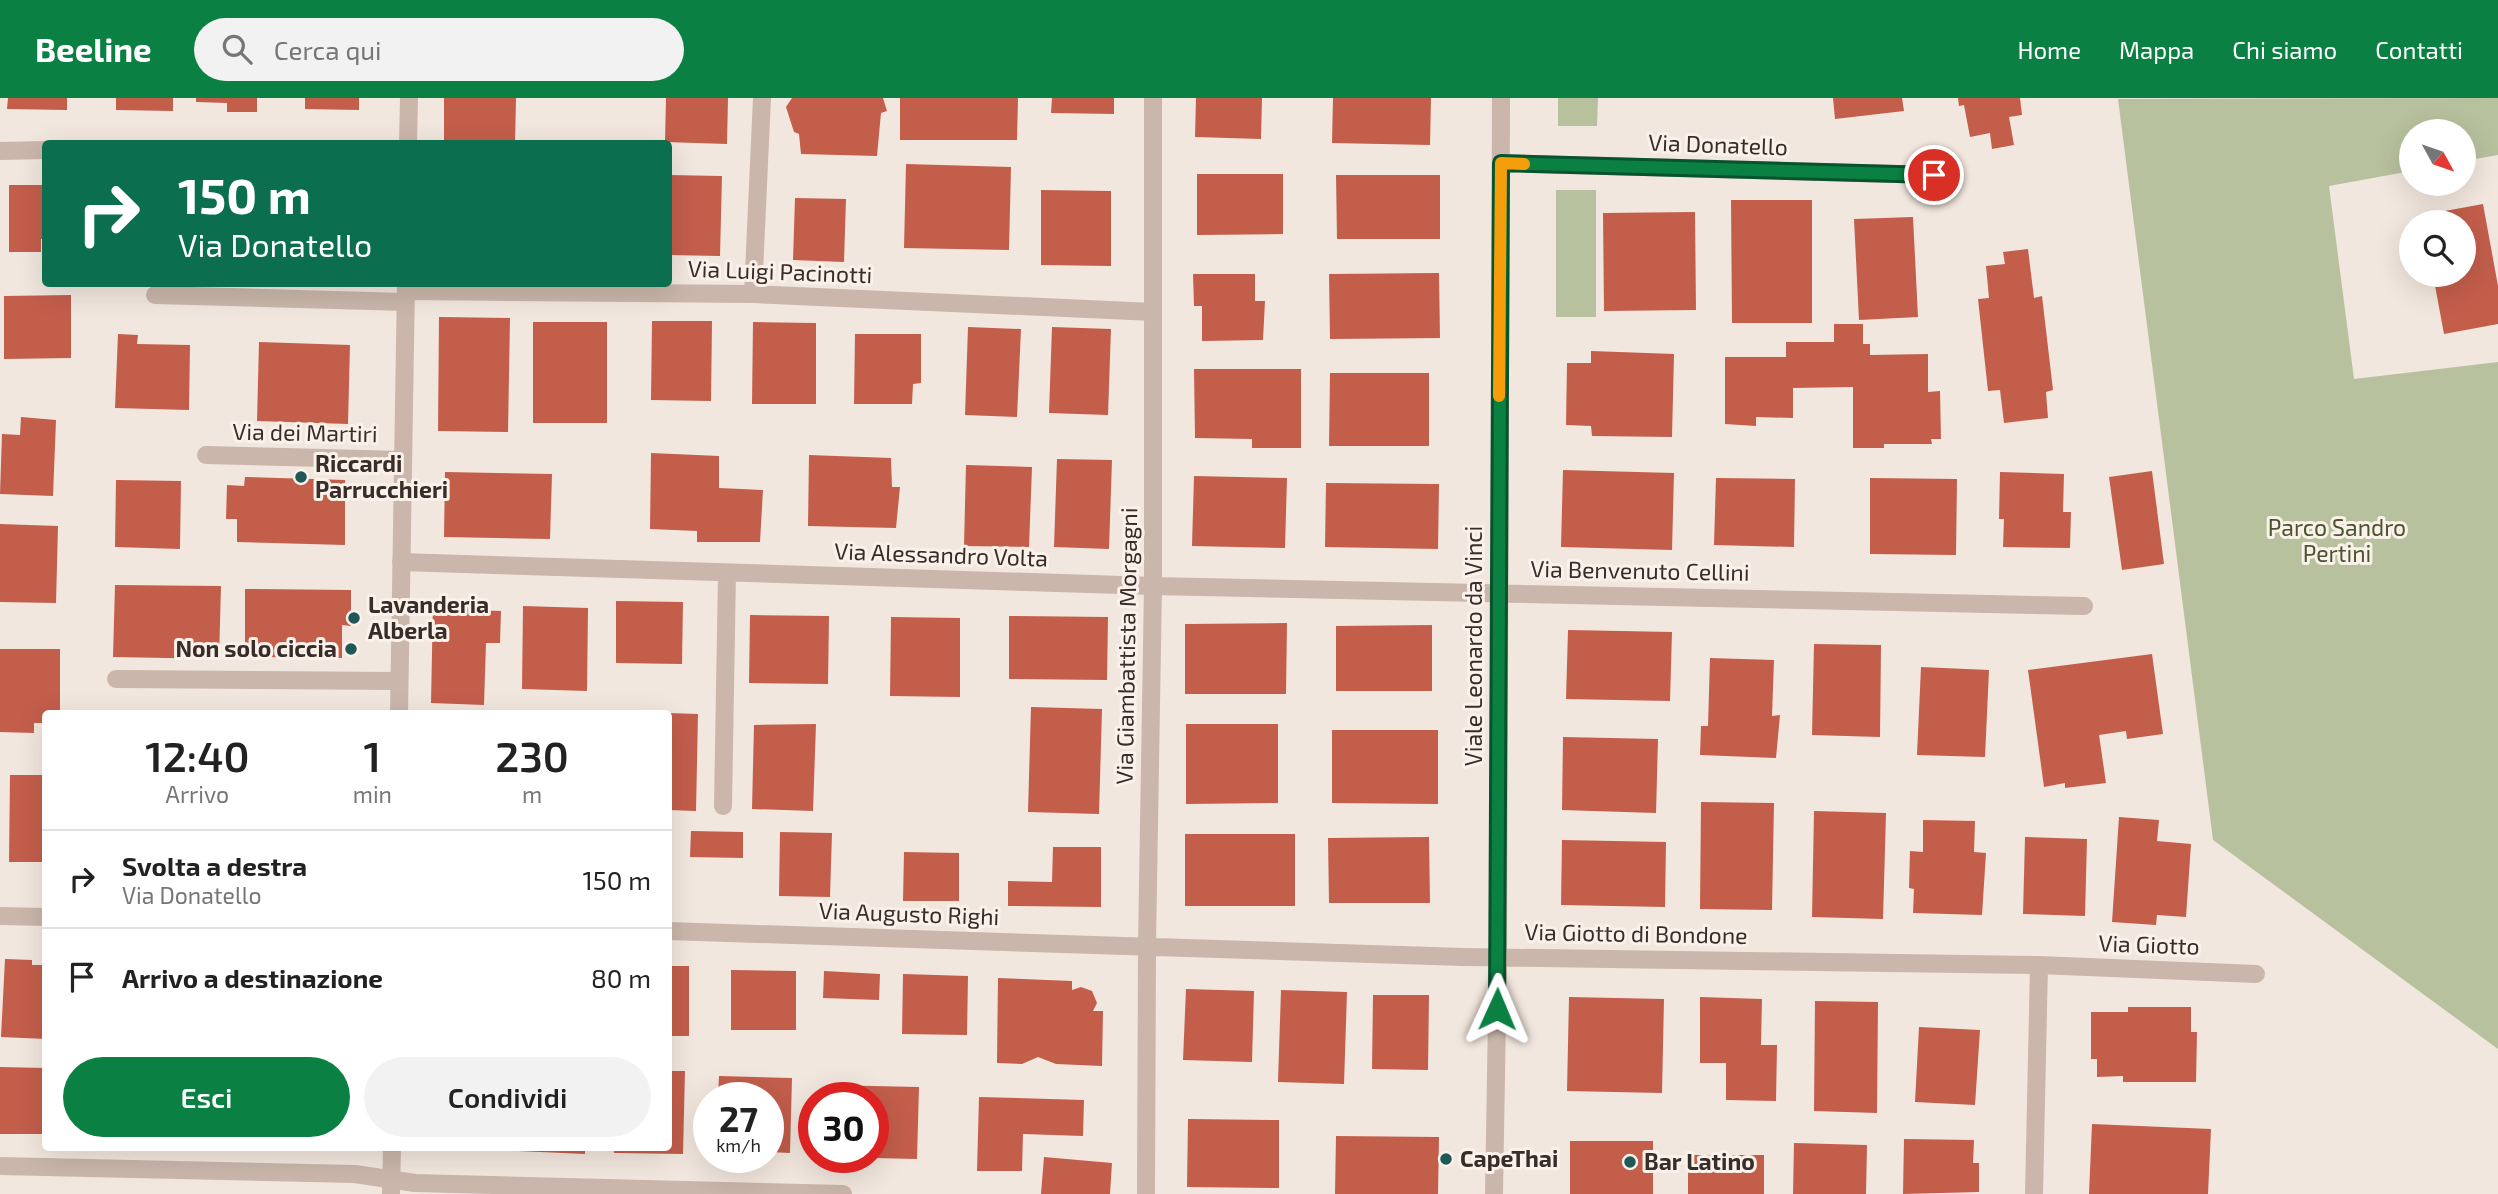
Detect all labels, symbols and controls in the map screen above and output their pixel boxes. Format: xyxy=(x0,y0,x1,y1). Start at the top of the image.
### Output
search box xyxy=(194,18,684,81)
text: Beeline xyxy=(35,29,152,69)
icon: search xyxy=(218,30,256,68)
text: Cerca qui xyxy=(274,34,381,65)
text: Home xyxy=(2017,35,2081,64)
text: Mappa xyxy=(2119,35,2194,64)
text: Chi siamo xyxy=(2232,35,2337,64)
text: Contatti xyxy=(2375,35,2463,64)
north arrow xyxy=(2399,119,2476,196)
map controls xyxy=(2399,119,2476,287)
street label: Via Donatello xyxy=(1648,128,1788,160)
pin xyxy=(1904,145,1964,205)
icon: arrive xyxy=(1915,156,1953,194)
text: 150 m xyxy=(178,165,311,224)
icon: right xyxy=(63,168,154,259)
button: search xyxy=(2399,210,2476,287)
text: Via Donatello xyxy=(178,225,372,263)
street label: Via Luigi Pacinotti xyxy=(687,254,873,288)
street label: Via dei Martiri xyxy=(232,417,378,447)
place label: Riccardi Parrucchieri xyxy=(315,449,448,503)
marker: Riccardi Parrucchieri xyxy=(293,469,309,485)
street label: Via Giambattista Morgagni xyxy=(1110,507,1142,785)
park label: Parco Sandro Pertini xyxy=(2268,513,2406,567)
street label: Viale Leonardo da Vinci xyxy=(1459,526,1487,766)
street label: Via Alessandro Volta xyxy=(834,536,1048,572)
street label: Via Benvenuto Cellini xyxy=(1530,554,1750,586)
place label: Lavanderia Alberla xyxy=(368,590,489,644)
marker: Lavanderia Alberla xyxy=(346,610,362,626)
place label: Non solo ciccia xyxy=(175,634,337,662)
marker: Non solo ciccia xyxy=(343,641,359,657)
text: 12:40 xyxy=(145,730,250,780)
text: 1 xyxy=(364,730,381,780)
text: 230 xyxy=(495,730,569,780)
text: Arrivo xyxy=(166,780,229,808)
text: min xyxy=(353,780,392,808)
text: m xyxy=(522,780,542,808)
text: Svolta a destra xyxy=(122,850,307,881)
icon: right xyxy=(63,860,101,898)
text: 150 m xyxy=(582,864,651,895)
text: Via Donatello xyxy=(122,881,262,909)
street label: Via Augusto Righi xyxy=(818,896,1000,930)
street label: Via Giotto di Bondone xyxy=(1524,917,1748,949)
street label: Via Giotto xyxy=(2098,928,2200,960)
icon: arrive xyxy=(63,958,101,996)
text: Arrivo a destinazione xyxy=(122,962,383,993)
text: 80 m xyxy=(591,962,651,993)
position arrow xyxy=(1460,972,1534,1046)
button: Esci xyxy=(63,1057,350,1137)
button: Condividi xyxy=(364,1057,651,1137)
speed limit sign: 30 xyxy=(798,1082,889,1173)
text: 27 xyxy=(719,1097,758,1139)
text: km/h xyxy=(716,1134,761,1156)
place label: CapeThai xyxy=(1460,1144,1558,1172)
place label: Bar Latino xyxy=(1644,1147,1755,1175)
marker: CapeThai xyxy=(1438,1151,1454,1167)
marker: Bar Latino xyxy=(1622,1154,1638,1170)

